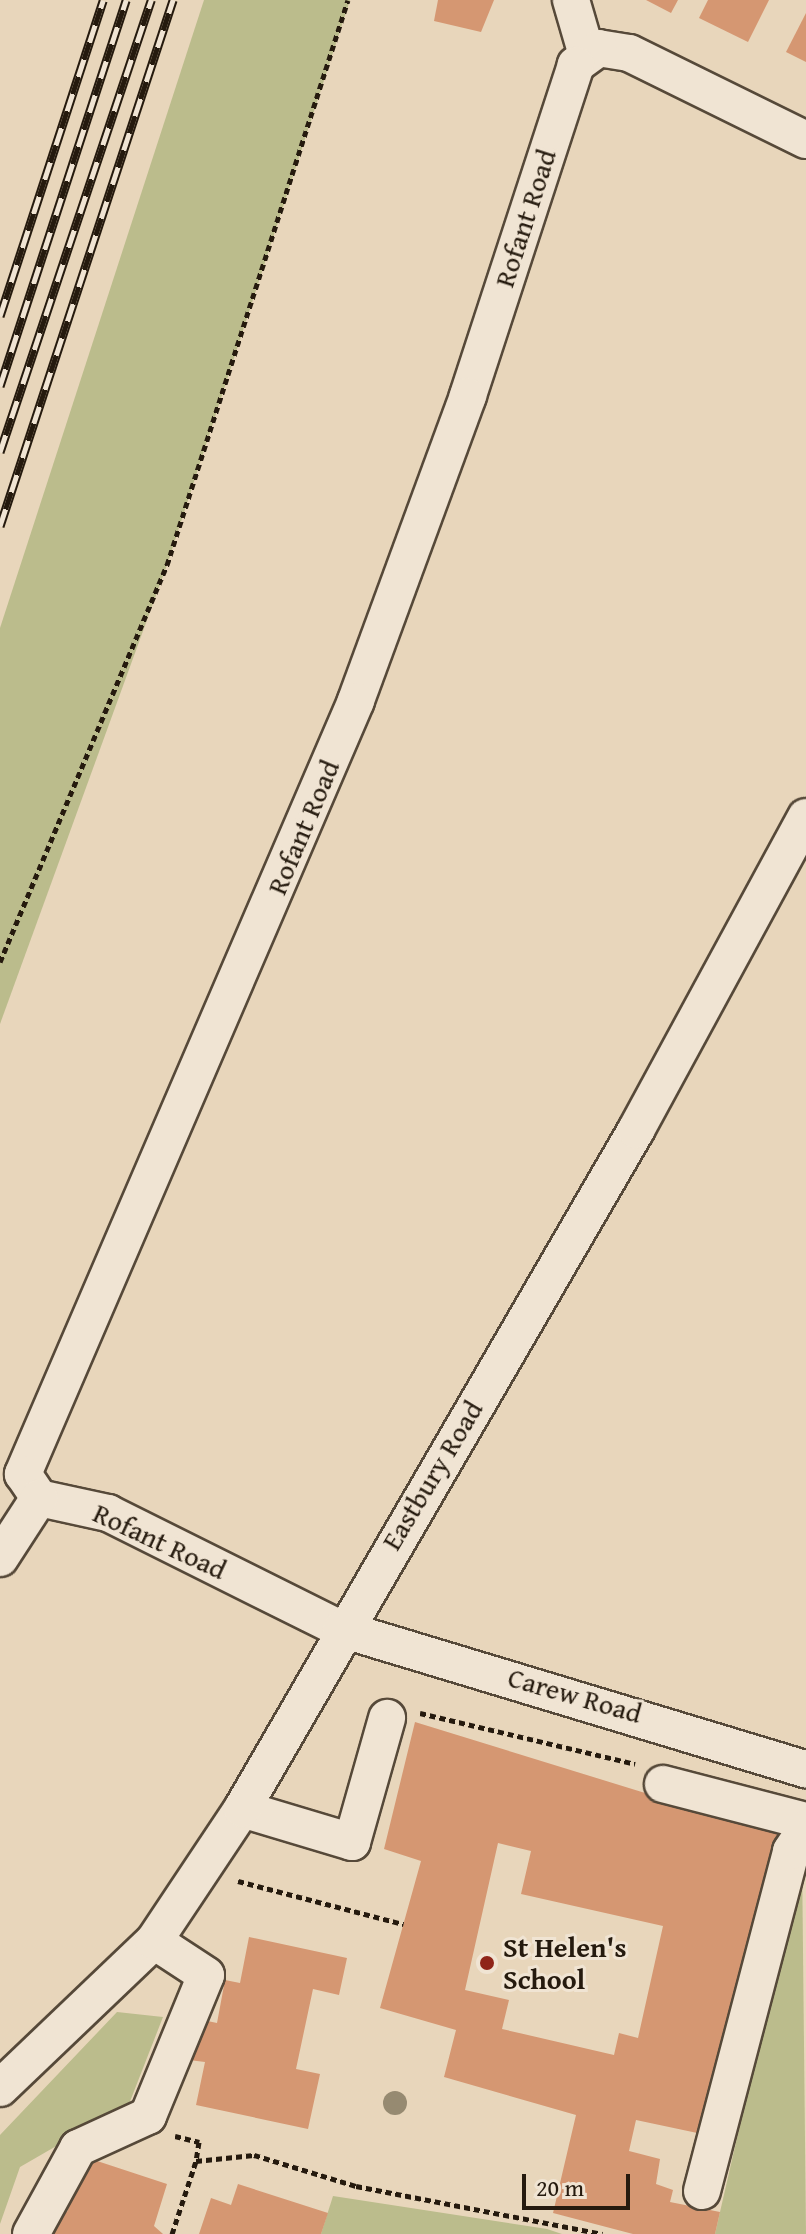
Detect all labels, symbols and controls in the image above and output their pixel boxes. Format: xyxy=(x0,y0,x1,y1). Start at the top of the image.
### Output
street label: Rofant Road xyxy=(487,145,563,291)
street label: Rofant Road xyxy=(260,755,346,899)
street label: Eastbury Road xyxy=(374,1394,490,1556)
street label: Rofant Road xyxy=(88,1496,232,1586)
street label: Carew Road xyxy=(504,1660,646,1730)
place label: St Helen's School xyxy=(503,1930,626,1996)
marker: St Helen's School xyxy=(478,1954,496,1972)
scale bar xyxy=(526,2158,634,2208)
text: 20 m xyxy=(536,2170,584,2205)

